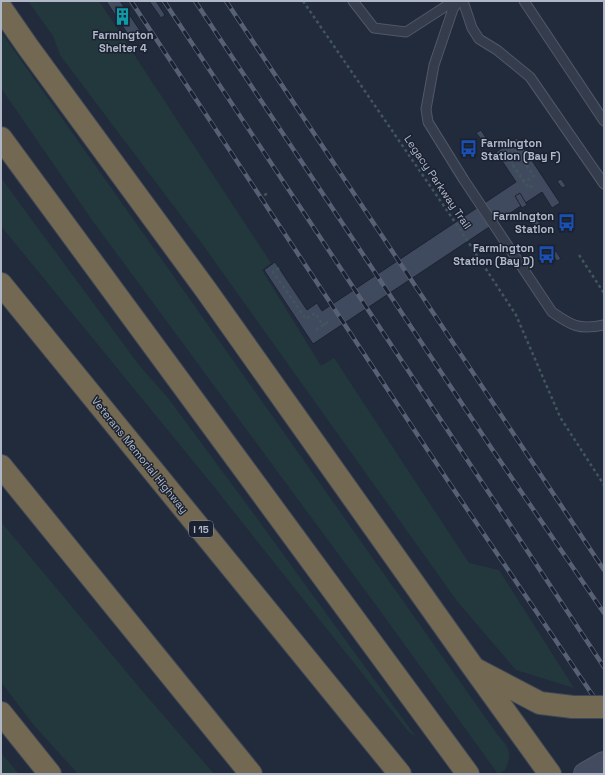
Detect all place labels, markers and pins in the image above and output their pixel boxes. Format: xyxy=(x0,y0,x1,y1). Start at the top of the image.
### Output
building icon: Farmington Shelter 4 xyxy=(113,7,133,27)
place label: Farmington Shelter 4 xyxy=(93,28,154,55)
place label: Farmington Station (Bay F) xyxy=(481,136,561,164)
bus stop icon: Farmington Station (Bay F) xyxy=(458,139,478,159)
place label: Farmington Station xyxy=(493,209,554,236)
bus stop icon: Farmington Station xyxy=(557,212,577,232)
place label: Farmington Station (Bay D) xyxy=(453,241,534,269)
bus stop icon: Farmington Station (Bay D) xyxy=(537,244,557,264)

